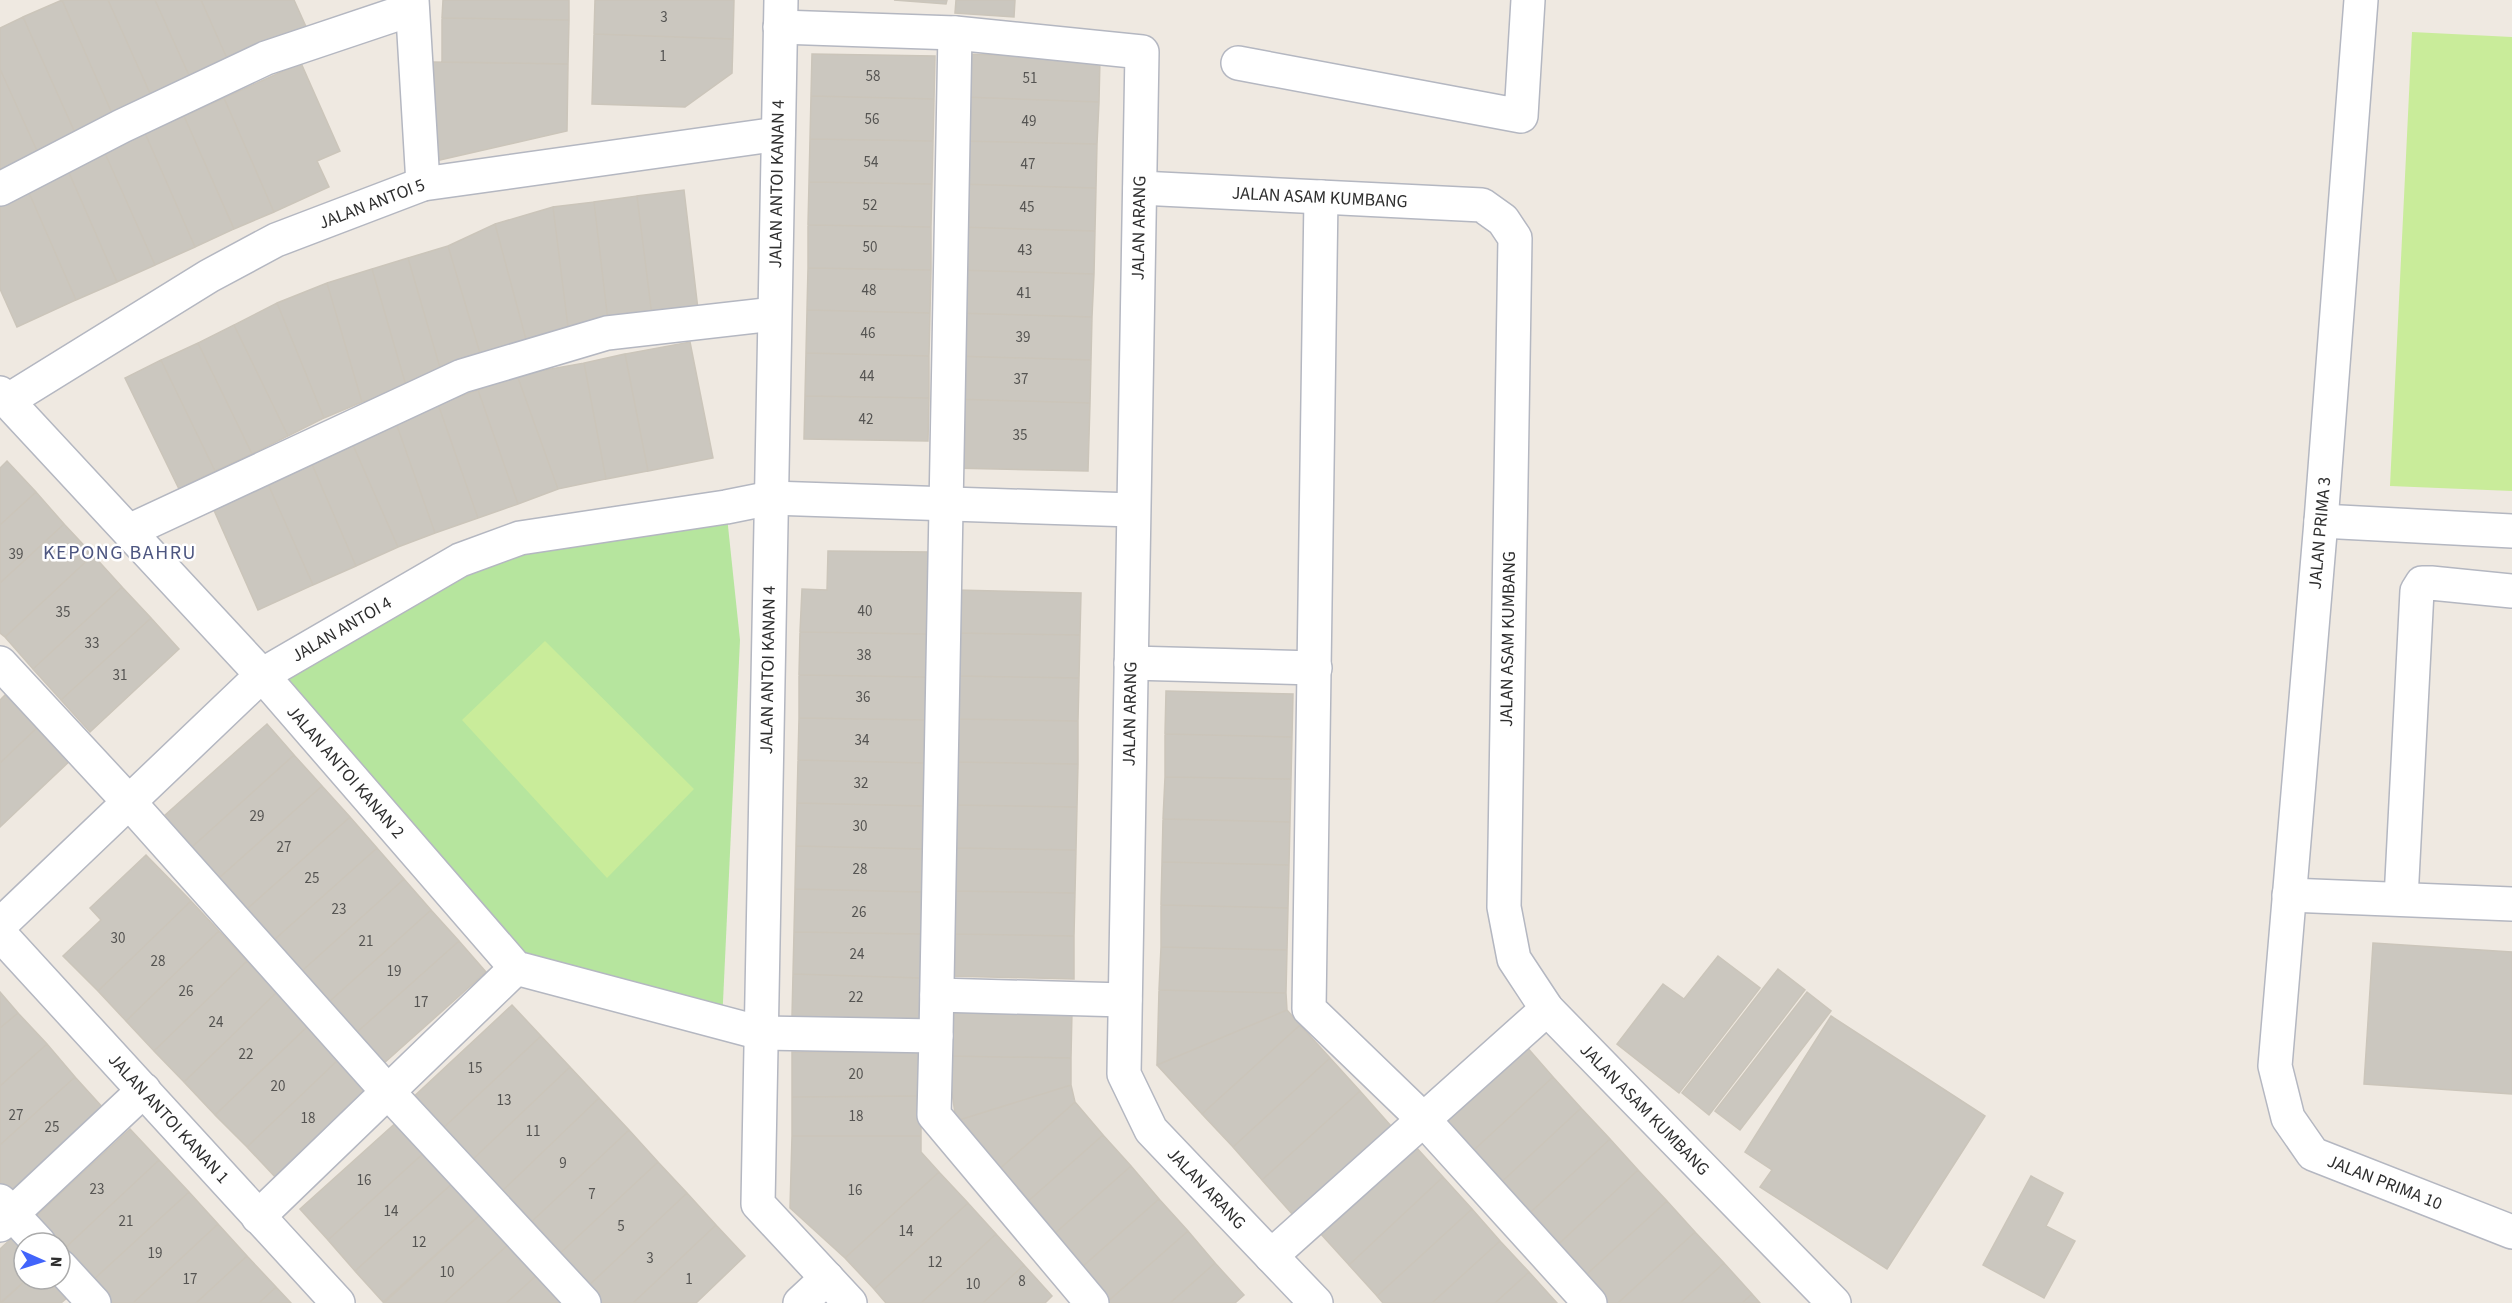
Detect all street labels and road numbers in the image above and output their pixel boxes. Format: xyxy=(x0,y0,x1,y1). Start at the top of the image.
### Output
street label: JALAN ANTOI KANAN 4 xyxy=(763,99,791,269)
street label: JALAN ANTOI 5 xyxy=(315,172,429,235)
street label: JALAN ARANG xyxy=(1126,175,1152,281)
street label: JALAN ASAM KUMBANG xyxy=(1231,180,1408,214)
street label: JALAN PRIMA 3 xyxy=(2303,476,2337,590)
street label: JALAN ASAM KUMBANG xyxy=(1494,551,1522,727)
street label: JALAN ANTOI KANAN 4 xyxy=(754,585,782,755)
street label: JALAN ANTOI 4 xyxy=(287,590,396,668)
street label: JALAN ARANG xyxy=(1117,661,1143,767)
street label: JALAN ANTOI KANAN 2 xyxy=(281,700,411,844)
street label: JALAN ASAM KUMBANG xyxy=(1574,1038,1715,1181)
street label: JALAN ANTOI KANAN 1 xyxy=(103,1048,235,1189)
street label: JALAN ARANG xyxy=(1161,1142,1252,1235)
street label: JALAN PRIMA 10 xyxy=(2324,1148,2446,1216)

